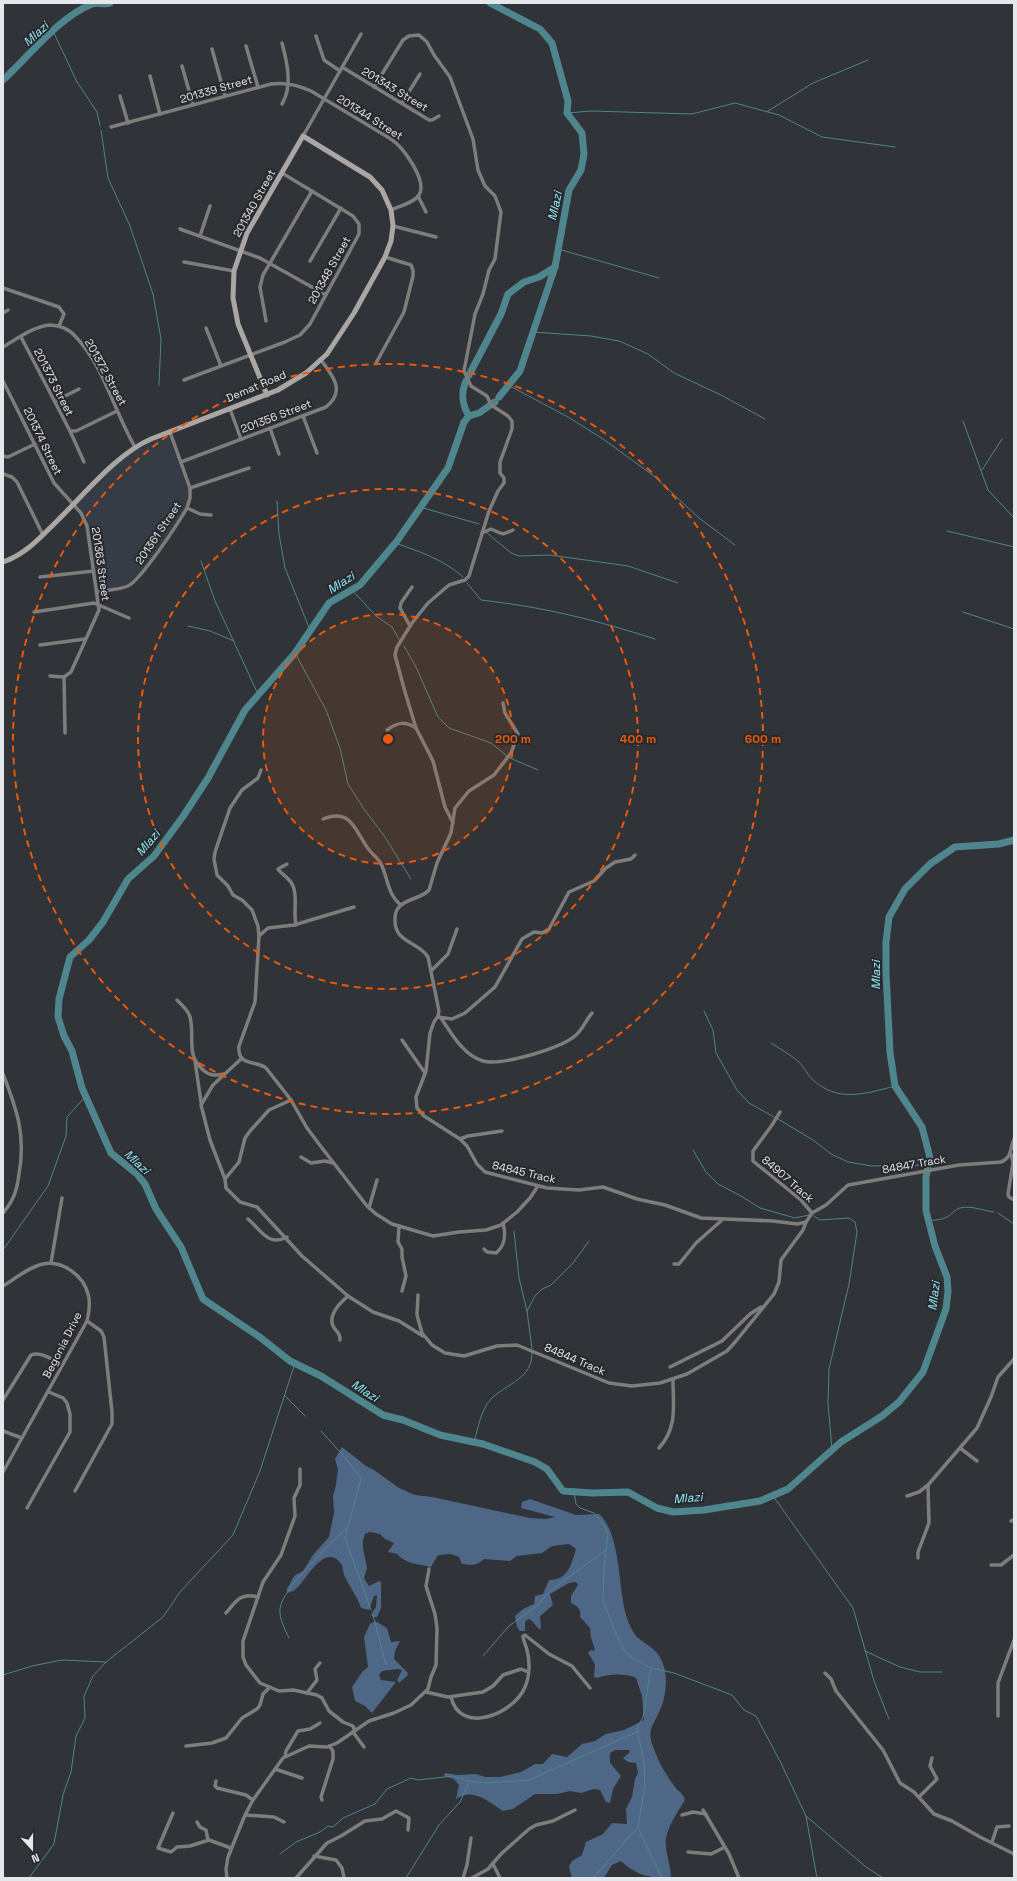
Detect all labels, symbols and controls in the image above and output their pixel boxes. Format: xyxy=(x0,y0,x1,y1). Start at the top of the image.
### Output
water label: Mlazi xyxy=(20,17,54,50)
street label: 201343 Street xyxy=(359,64,431,114)
street label: 201339 Street xyxy=(178,72,254,106)
street label: 201344 Street xyxy=(334,91,406,143)
street label: 201340 Street xyxy=(230,167,278,239)
water label: Mlazi xyxy=(544,188,566,222)
street label: 201348 Street xyxy=(305,234,353,306)
street label: 201372 Street xyxy=(82,336,130,408)
street label: 201373 Street xyxy=(31,346,77,418)
street label: Demat Road xyxy=(224,367,288,405)
street label: 201356 Street xyxy=(239,396,313,436)
street label: 201374 Street xyxy=(21,405,65,477)
street label: 201361 Street xyxy=(132,499,184,567)
street label: 201363 Street xyxy=(89,526,113,602)
water label: Mlazi xyxy=(324,567,359,598)
text: 200 m xyxy=(495,731,531,747)
text: 400 m xyxy=(620,731,656,747)
text: 600 m xyxy=(745,731,781,747)
centre of rings xyxy=(381,732,395,746)
water label: Mlazi xyxy=(132,825,165,859)
water label: Mlazi xyxy=(868,958,884,990)
water label: Mlazi xyxy=(121,1146,155,1179)
street label: 84847 Track xyxy=(881,1152,947,1176)
street label: 84907 Track xyxy=(759,1153,817,1205)
street label: 84845 Track xyxy=(491,1158,557,1186)
water label: Mlazi xyxy=(924,1278,944,1312)
street label: Begonia Drive xyxy=(39,1309,85,1381)
street label: 84844 Track xyxy=(542,1340,608,1378)
water label: Mlazi xyxy=(348,1376,383,1407)
water label: Mlazi xyxy=(673,1489,705,1507)
north arrow xyxy=(12,1829,52,1869)
text: N xyxy=(30,1850,42,1866)

